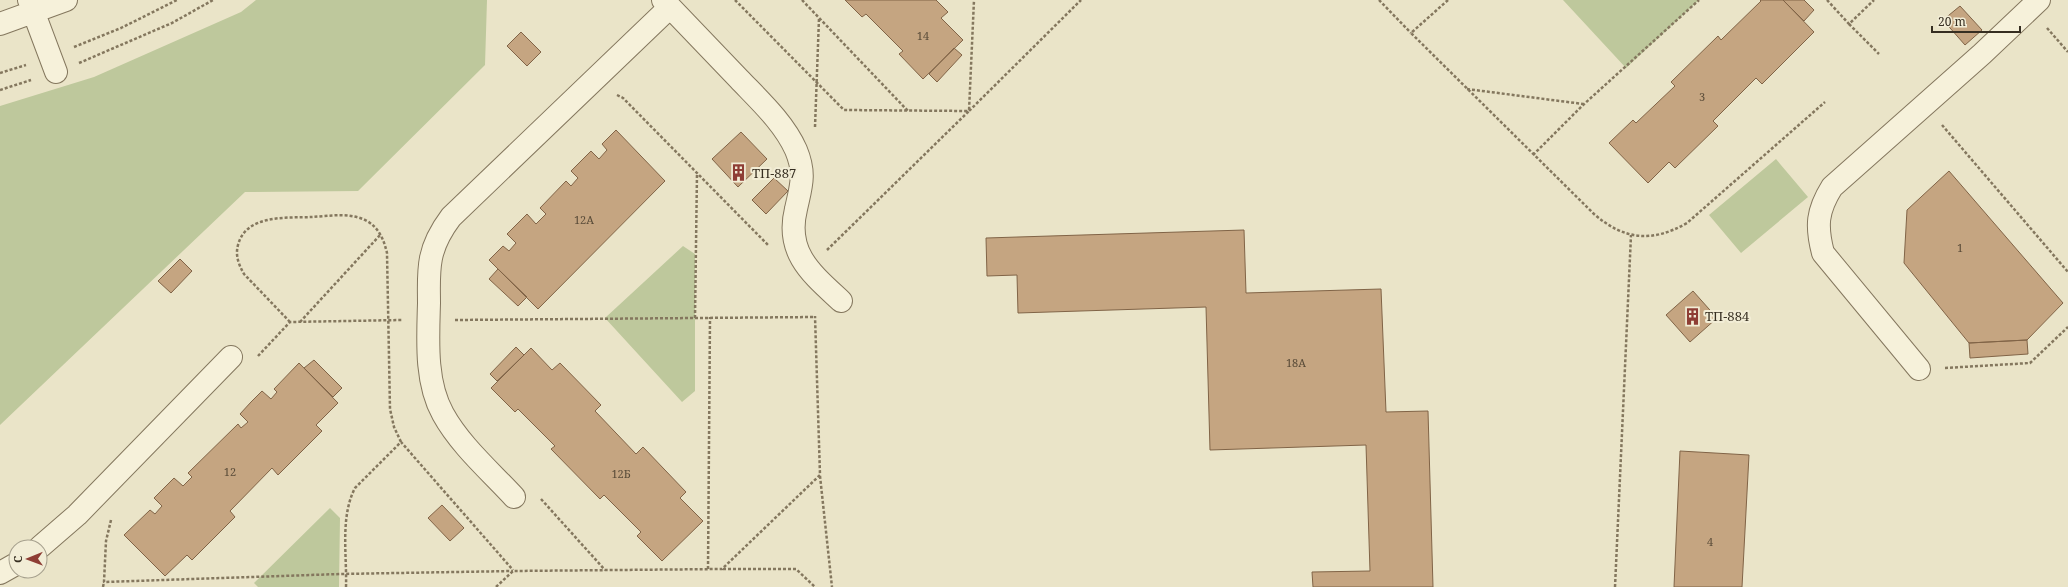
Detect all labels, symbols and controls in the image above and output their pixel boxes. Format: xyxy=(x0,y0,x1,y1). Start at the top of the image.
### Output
scale bar xyxy=(1932,8,2020,34)
text: 20 m xyxy=(1938,13,1966,30)
house number: 14 xyxy=(917,28,929,43)
house number: 3 xyxy=(1699,89,1705,104)
building icon: ТП-887 xyxy=(729,163,749,183)
place label: ТП-887 xyxy=(752,164,796,182)
house number: 12А xyxy=(574,212,594,227)
house number: 1 xyxy=(1957,240,1963,255)
building icon: ТП-884 xyxy=(1682,306,1702,326)
place label: ТП-884 xyxy=(1705,307,1750,325)
house number: 18А xyxy=(1286,355,1306,370)
house number: 12 xyxy=(224,464,236,479)
house number: 12Б xyxy=(611,466,631,481)
house number: 4 xyxy=(1707,534,1713,549)
north arrow xyxy=(8,539,48,579)
text: С xyxy=(10,555,25,563)

